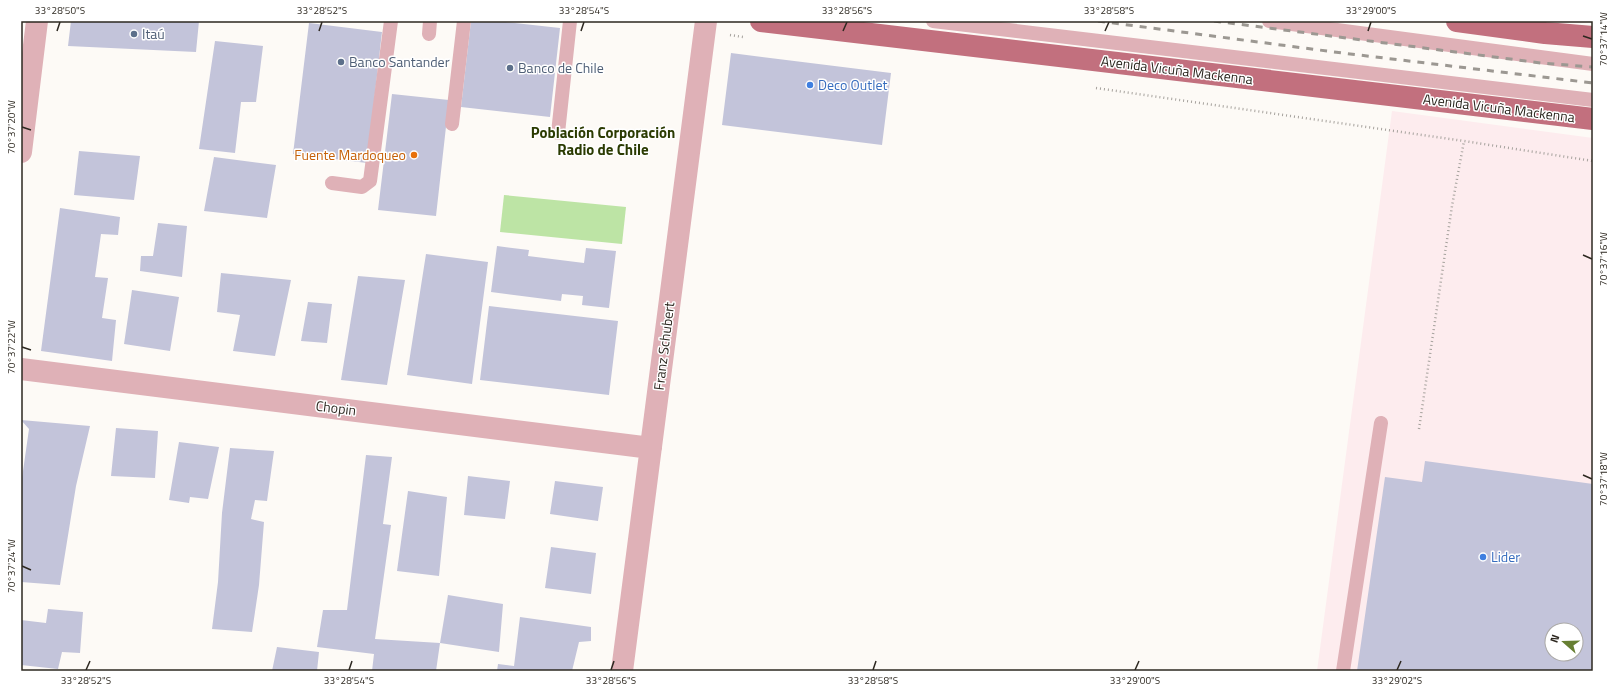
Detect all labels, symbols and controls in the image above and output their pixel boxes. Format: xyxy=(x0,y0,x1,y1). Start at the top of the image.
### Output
text: 33°28'50"S xyxy=(35,3,85,18)
text: 33°28'52"S xyxy=(297,3,347,18)
text: 33°28'54"S xyxy=(559,3,609,18)
text: 33°28'56"S xyxy=(822,3,872,18)
text: 33°28'58"S xyxy=(1084,3,1134,18)
text: 33°29'00"S xyxy=(1346,3,1396,18)
text: 70°37'14"W xyxy=(1596,12,1611,66)
place label: Itaú xyxy=(142,23,165,44)
marker: Itaú xyxy=(129,29,139,39)
street label: Avenida Vicuña Mackenna xyxy=(1100,50,1254,89)
place label: Banco Santander xyxy=(349,51,450,72)
marker: Banco Santander xyxy=(336,57,346,67)
place label: Banco de Chile xyxy=(518,57,604,78)
marker: Banco de Chile xyxy=(505,63,515,73)
place label: Deco Outlet xyxy=(818,74,887,95)
marker: Deco Outlet xyxy=(805,80,815,90)
street label: Avenida Vicuña Mackenna xyxy=(1422,88,1576,127)
text: 70°37'20"W xyxy=(4,100,19,154)
district label: Población Corporación Radio de Chile xyxy=(531,121,675,161)
place label: Fuente Mardoqueo xyxy=(294,144,406,165)
marker: Fuente Mardoqueo xyxy=(409,150,419,160)
text: 70°37'16"W xyxy=(1596,232,1611,286)
street label: Franz Schubert xyxy=(648,301,679,391)
text: 70°37'22"W xyxy=(4,320,19,374)
street label: Chopin xyxy=(315,395,357,420)
text: 70°37'18"W xyxy=(1596,452,1611,506)
text: 70°37'24"W xyxy=(4,539,19,593)
place label: Lider xyxy=(1491,546,1520,567)
marker: Lider xyxy=(1478,552,1488,562)
north arrow xyxy=(1544,622,1584,662)
text: N xyxy=(1546,632,1563,645)
text: 33°28'52"S xyxy=(61,673,111,688)
text: 33°28'54"S xyxy=(324,673,374,688)
text: 33°28'56"S xyxy=(586,673,636,688)
text: 33°28'58"S xyxy=(848,673,898,688)
text: 33°29'00"S xyxy=(1110,673,1160,688)
text: 33°29'02"S xyxy=(1372,673,1422,688)

